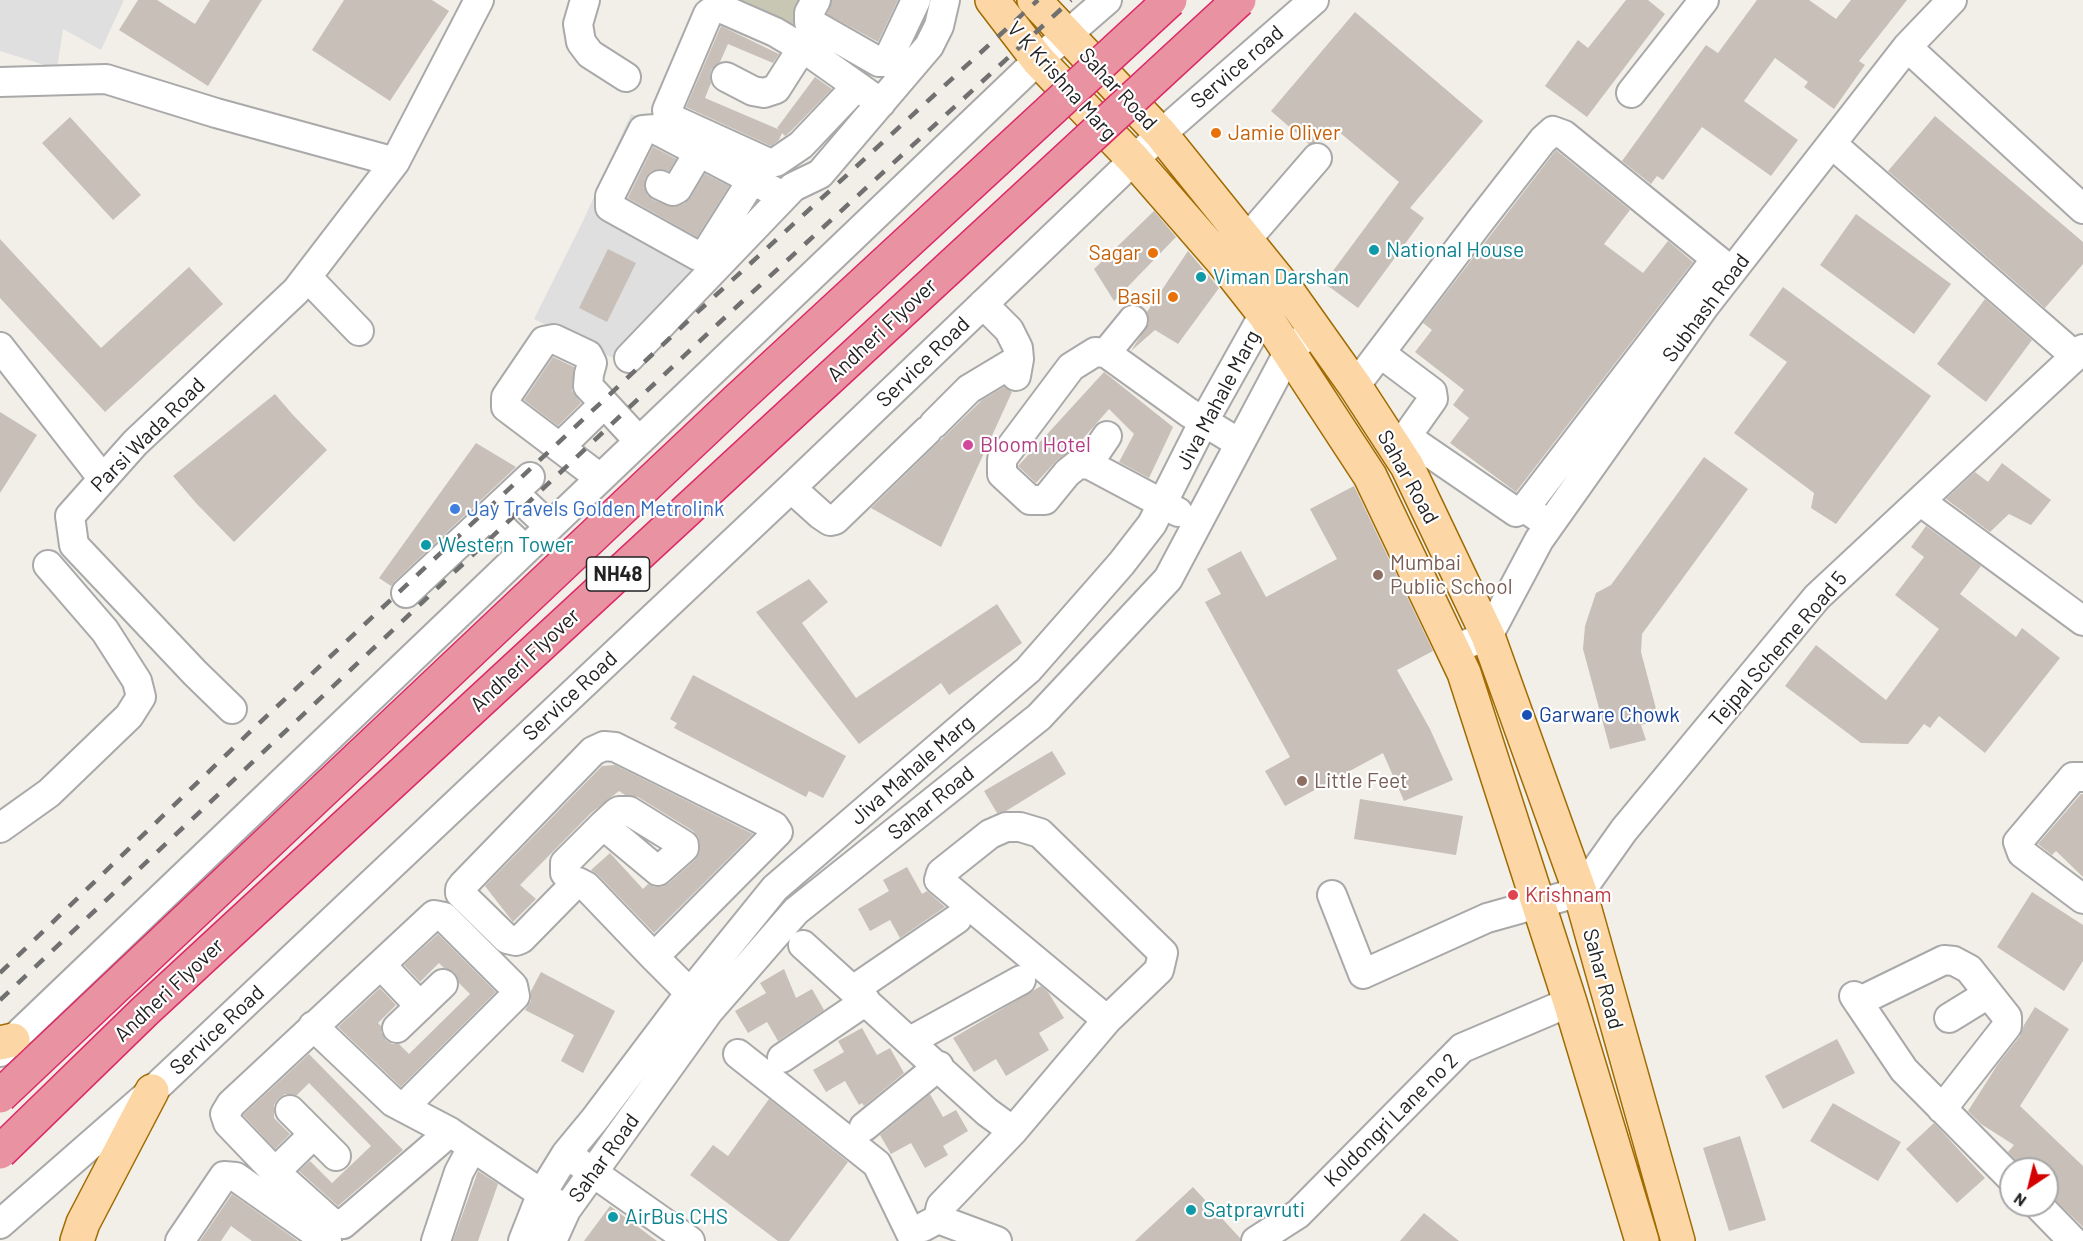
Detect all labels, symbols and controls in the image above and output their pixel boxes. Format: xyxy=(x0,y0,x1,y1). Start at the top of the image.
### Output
street label: V K Krishna Marg xyxy=(1002,16,1122,146)
street label: Service road xyxy=(1186,20,1288,114)
street label: Sahar Road xyxy=(1074,43,1162,135)
place label: Jamie Oliver xyxy=(1228,120,1341,146)
marker: Jamie Oliver xyxy=(1209,126,1223,140)
place label: National House xyxy=(1386,237,1524,263)
place label: Sagar xyxy=(1088,240,1141,266)
marker: National House xyxy=(1367,243,1381,257)
marker: Sagar xyxy=(1146,246,1160,260)
street label: Subhash Road xyxy=(1657,249,1755,367)
place label: Viman Darshan xyxy=(1213,264,1349,290)
marker: Viman Darshan xyxy=(1194,270,1208,284)
street label: Andheri Flyover xyxy=(822,273,942,387)
place label: Basil xyxy=(1117,284,1161,310)
marker: Basil xyxy=(1166,290,1180,304)
street label: Service Road xyxy=(871,311,975,413)
street label: Jiva Mahale Marg xyxy=(1171,326,1265,474)
street label: Parsi Wada Road xyxy=(86,373,210,497)
street label: Sahar Road xyxy=(1372,426,1444,528)
place label: Bloom Hotel xyxy=(980,432,1091,458)
marker: Bloom Hotel xyxy=(961,438,975,452)
place label: Jay Travels Golden Metrolink xyxy=(467,496,725,522)
marker: Jay Travels Golden Metrolink xyxy=(448,502,462,516)
place label: Western Tower xyxy=(438,532,573,558)
marker: Western Tower xyxy=(419,538,433,552)
place label: Mumbai Public School xyxy=(1390,550,1513,600)
road number: NH48 xyxy=(586,557,650,591)
street label: Tejpal Scheme Road 5 xyxy=(1704,566,1852,732)
marker: Mumbai Public School xyxy=(1371,568,1385,582)
street label: Andheri Flyover xyxy=(465,603,585,717)
street label: Service Road xyxy=(518,646,622,746)
place label: Garware Chowk xyxy=(1539,702,1680,728)
marker: Garware Chowk xyxy=(1520,708,1534,722)
street label: Jiva Mahale Marg xyxy=(845,710,979,830)
street label: Sahar Road xyxy=(883,761,979,845)
place label: Little Feet xyxy=(1314,768,1408,794)
marker: Little Feet xyxy=(1295,774,1309,788)
place label: Krishnam xyxy=(1525,882,1612,908)
marker: Krishnam xyxy=(1506,888,1520,902)
street label: Sahar Road xyxy=(1577,926,1629,1032)
street label: Andheri Flyover xyxy=(109,933,229,1047)
street label: Service Road xyxy=(165,980,269,1080)
street label: Koldongri Lane no 2 xyxy=(1319,1048,1463,1192)
street label: Sahar Road xyxy=(563,1109,645,1207)
north arrow xyxy=(1999,1157,2059,1217)
text: N xyxy=(2010,1190,2029,1211)
place label: Satpravruti xyxy=(1203,1197,1305,1223)
marker: Satpravruti xyxy=(1184,1203,1198,1217)
place label: AirBus CHS xyxy=(625,1204,728,1230)
marker: AirBus CHS xyxy=(606,1210,620,1224)

